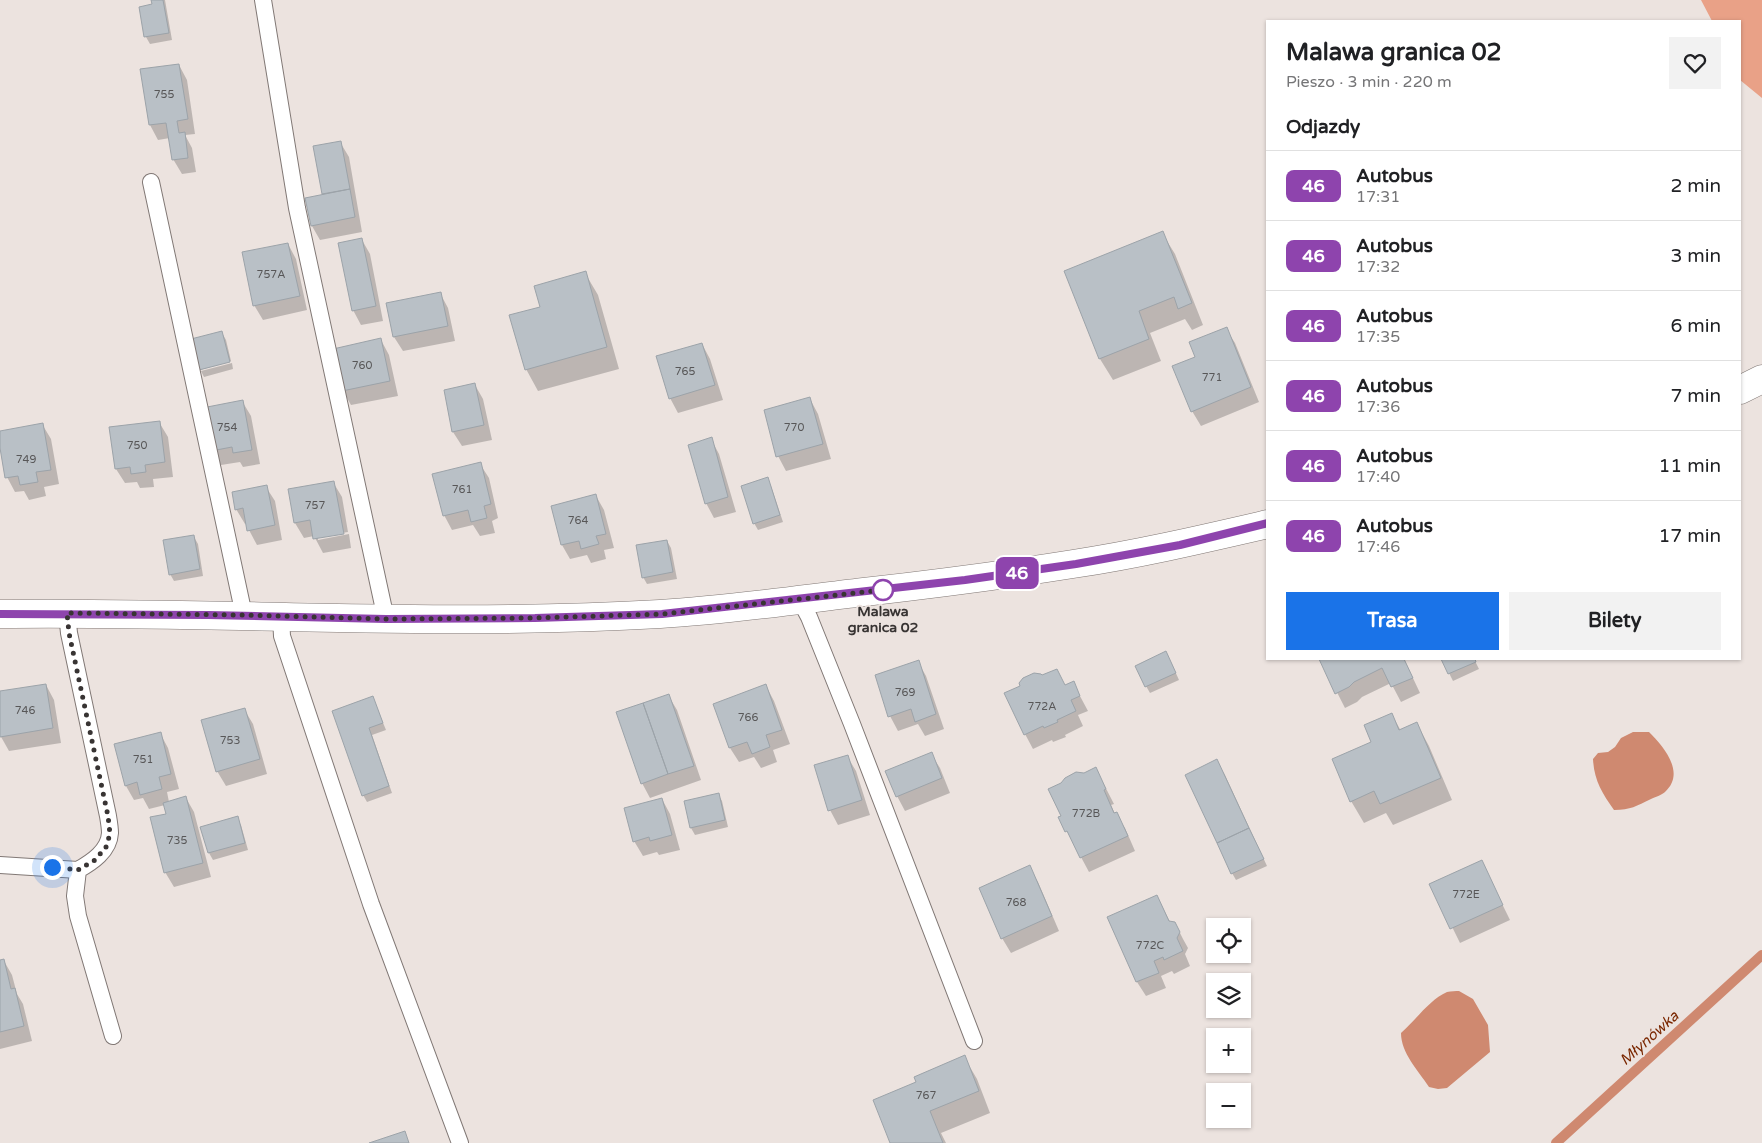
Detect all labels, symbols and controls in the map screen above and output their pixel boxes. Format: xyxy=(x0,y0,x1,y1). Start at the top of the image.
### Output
button: heart xyxy=(1669,37,1721,89)
text: Malawa granica 02 xyxy=(1286,38,1502,67)
text: Pieszo · 3 min · 220 m xyxy=(1286,72,1452,92)
house number: 755 xyxy=(154,88,174,101)
text: Odjazdy xyxy=(1286,116,1360,138)
text: Autobus xyxy=(1356,165,1433,187)
text: 46 xyxy=(1302,175,1325,197)
text: 2 min xyxy=(1670,175,1721,197)
text: 17:31 xyxy=(1356,187,1400,207)
text: Autobus xyxy=(1356,235,1433,257)
text: 46 xyxy=(1302,245,1325,267)
text: 3 min xyxy=(1670,245,1721,267)
text: 17:32 xyxy=(1356,257,1400,277)
house number: 757A xyxy=(257,268,285,281)
text: Autobus xyxy=(1356,305,1433,327)
text: 46 xyxy=(1302,315,1325,337)
text: 6 min xyxy=(1670,315,1721,337)
text: 17:35 xyxy=(1356,327,1400,347)
house number: 760 xyxy=(352,359,372,372)
house number: 765 xyxy=(675,365,695,378)
house number: 771 xyxy=(1202,371,1222,384)
text: Autobus xyxy=(1356,375,1433,397)
text: 46 xyxy=(1302,385,1325,407)
text: 7 min xyxy=(1670,385,1721,407)
text: 17:36 xyxy=(1356,397,1400,417)
house number: 754 xyxy=(217,421,237,434)
house number: 770 xyxy=(784,421,804,434)
house number: 750 xyxy=(127,439,147,452)
text: Autobus xyxy=(1356,445,1433,467)
house number: 749 xyxy=(16,453,36,466)
text: 46 xyxy=(1302,455,1325,477)
text: 11 min xyxy=(1658,455,1721,477)
text: 17:40 xyxy=(1356,467,1400,487)
house number: 761 xyxy=(452,483,472,496)
house number: 757 xyxy=(305,499,325,512)
house number: 764 xyxy=(568,514,588,527)
text: Autobus xyxy=(1356,515,1433,537)
text: 46 xyxy=(1302,525,1325,547)
text: 17 min xyxy=(1658,525,1721,547)
text: 17:46 xyxy=(1356,537,1400,557)
line badge: 46 xyxy=(994,557,1040,589)
text: 46 xyxy=(1006,562,1028,584)
marker: Malawa granica 02 xyxy=(872,579,894,601)
button: Trasa xyxy=(1286,592,1499,650)
button: Bilety xyxy=(1509,592,1721,650)
place label: Malawa granica 02 xyxy=(848,603,919,636)
house number: 769 xyxy=(895,686,915,699)
house number: 772A xyxy=(1028,700,1056,713)
house number: 746 xyxy=(15,704,35,717)
house number: 766 xyxy=(738,711,758,724)
house number: 753 xyxy=(220,734,240,747)
house number: 751 xyxy=(133,753,153,766)
house number: 772B xyxy=(1072,807,1101,820)
house number: 735 xyxy=(167,834,187,847)
your location xyxy=(40,855,65,880)
house number: 772E xyxy=(1452,888,1480,901)
house number: 768 xyxy=(1006,896,1026,909)
map controls xyxy=(1206,918,1251,1128)
button: locate xyxy=(1206,918,1251,963)
house number: 772C xyxy=(1136,939,1165,952)
button: layers xyxy=(1206,973,1251,1018)
water label: Młynówka xyxy=(1616,1007,1683,1069)
button: + xyxy=(1206,1028,1251,1073)
button: − xyxy=(1206,1083,1251,1128)
house number: 767 xyxy=(916,1089,936,1102)

